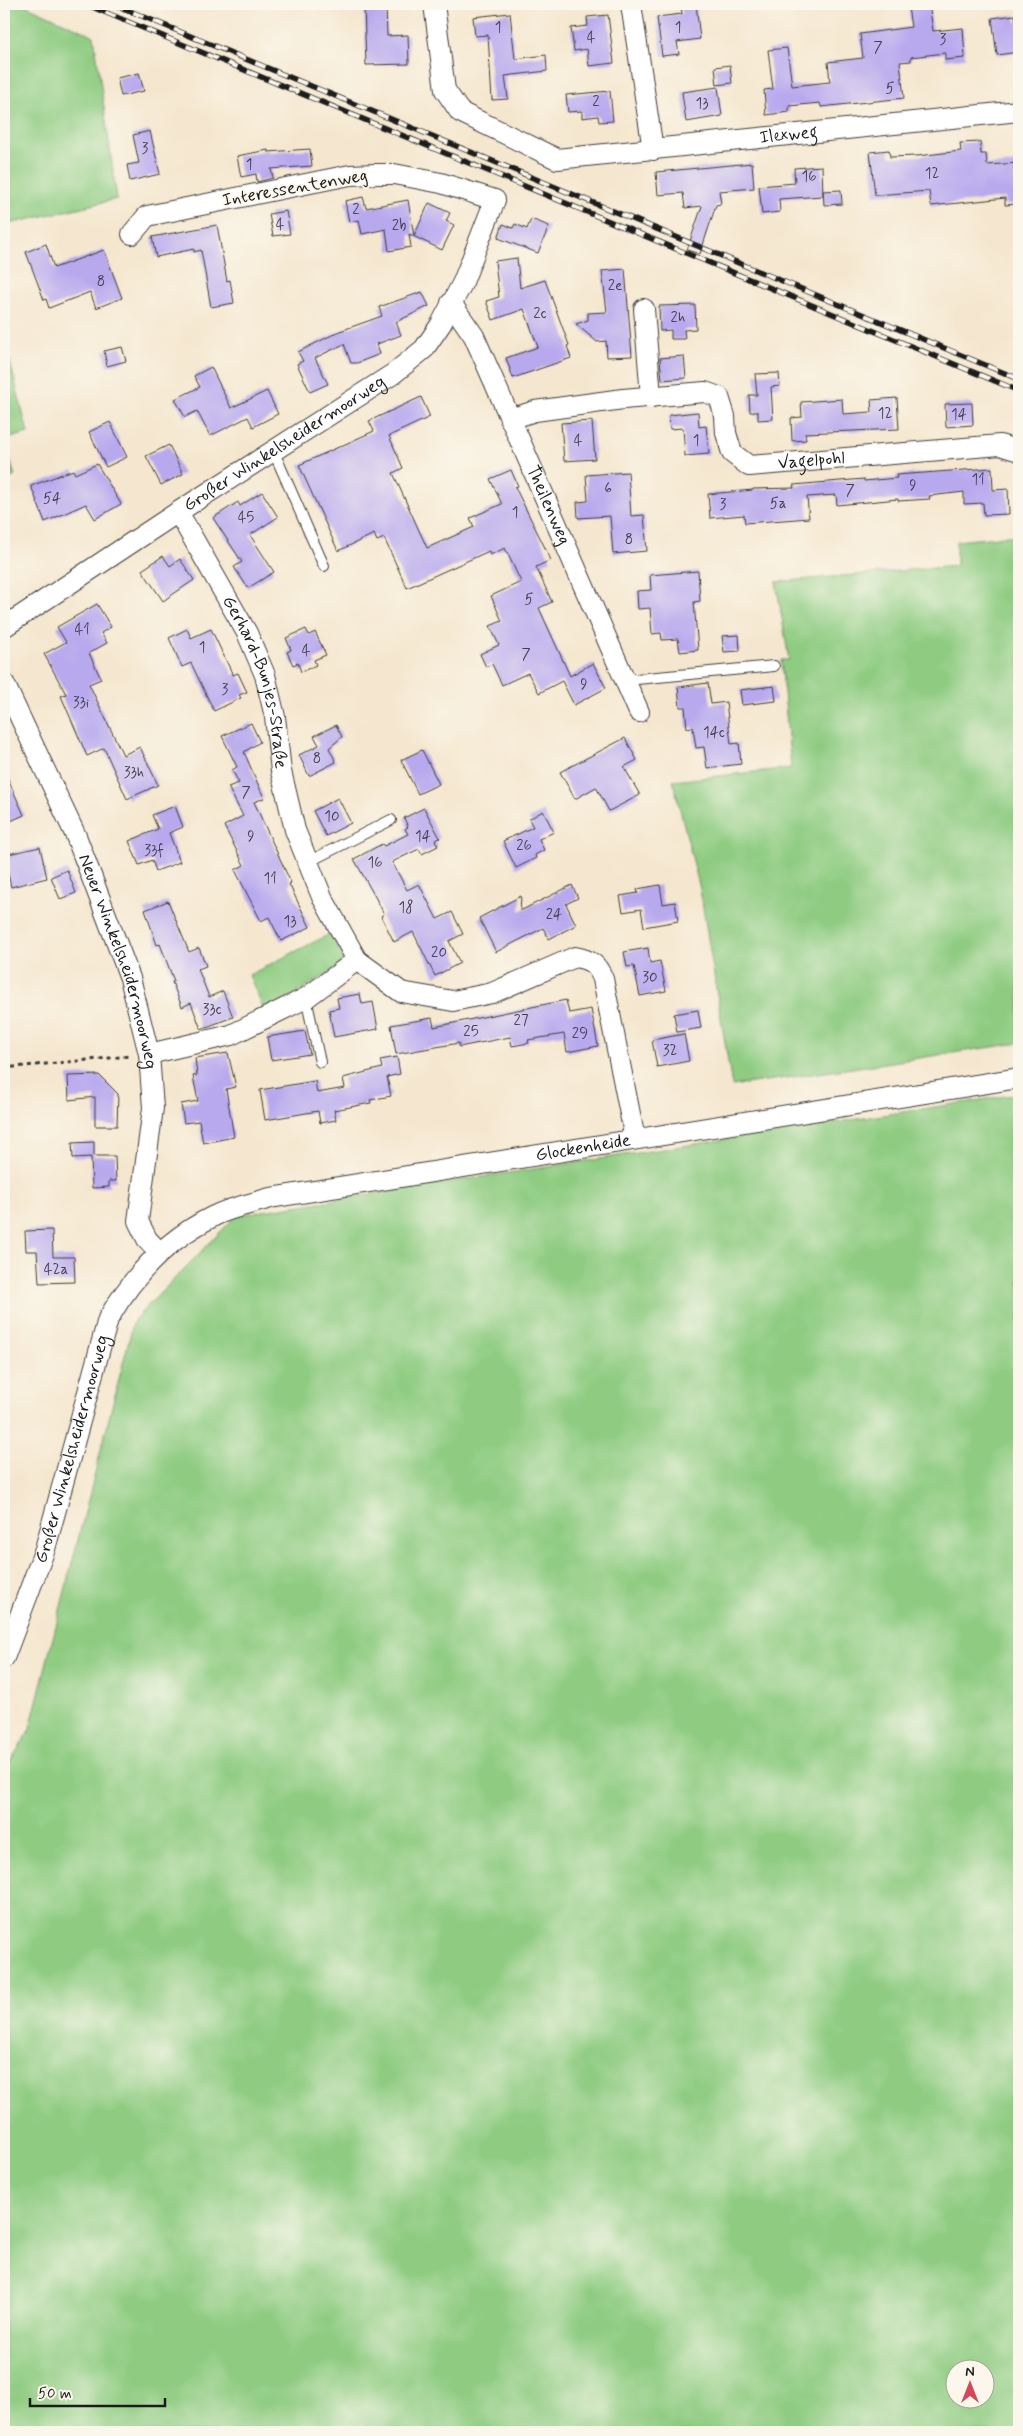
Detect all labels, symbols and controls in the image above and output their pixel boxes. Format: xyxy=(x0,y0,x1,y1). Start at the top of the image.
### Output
house number: 1 xyxy=(495,18,501,38)
house number: 1 xyxy=(675,18,681,38)
house number: 4 xyxy=(587,28,596,48)
house number: 3 xyxy=(940,30,947,50)
house number: 7 xyxy=(873,38,883,58)
house number: 5 xyxy=(885,79,895,99)
house number: 2 xyxy=(592,92,600,112)
house number: 13 xyxy=(695,94,709,114)
street label: Ilexweg xyxy=(758,120,819,150)
house number: 3 xyxy=(142,139,149,159)
house number: 1 xyxy=(246,155,252,175)
street label: Interessentenweg xyxy=(221,163,369,213)
house number: 12 xyxy=(925,164,939,184)
house number: 16 xyxy=(801,167,817,187)
house number: 2 xyxy=(352,200,360,220)
house number: 4 xyxy=(276,215,285,235)
house number: 2b xyxy=(392,216,406,236)
house number: 8 xyxy=(97,272,105,292)
house number: 2e xyxy=(608,276,622,296)
house number: 2c xyxy=(533,304,547,324)
house number: 2h xyxy=(671,308,685,328)
street label: Großer Winkelsheidermoorweg xyxy=(179,370,391,517)
house number: 12 xyxy=(878,404,892,424)
house number: 14 xyxy=(951,405,967,425)
house number: 4 xyxy=(574,431,583,451)
house number: 1 xyxy=(693,431,699,451)
street label: Vagelpohl xyxy=(777,446,846,476)
street label: Theilenweg xyxy=(520,462,576,549)
house number: 11 xyxy=(971,470,985,490)
house number: 9 xyxy=(909,476,917,496)
house number: 6 xyxy=(604,479,612,499)
house number: 7 xyxy=(845,481,855,501)
house number: 54 xyxy=(43,489,61,509)
house number: 5a xyxy=(770,494,787,514)
house number: 3 xyxy=(720,495,727,515)
house number: 1 xyxy=(512,503,518,523)
house number: 45 xyxy=(238,508,254,528)
house number: 8 xyxy=(625,530,633,550)
house number: 5 xyxy=(524,590,534,610)
street label: Gerhard-Bunjes-Straße xyxy=(216,591,293,770)
house number: 41 xyxy=(74,620,90,640)
house number: 1 xyxy=(199,638,205,658)
house number: 4 xyxy=(302,641,311,661)
house number: 7 xyxy=(521,645,531,665)
house number: 9 xyxy=(580,675,588,695)
house number: 3 xyxy=(222,680,229,700)
house number: 33i xyxy=(73,693,89,713)
house number: 14c xyxy=(703,723,725,743)
house number: 8 xyxy=(313,749,321,769)
house number: 33h xyxy=(124,763,144,783)
house number: 7 xyxy=(241,783,251,803)
house number: 10 xyxy=(324,807,340,827)
house number: 9 xyxy=(247,827,255,847)
house number: 14 xyxy=(415,827,431,847)
house number: 26 xyxy=(516,836,532,856)
house number: 33f xyxy=(144,841,164,861)
street label: Neuer Winkelsheidermoorweg xyxy=(72,851,162,1070)
house number: 16 xyxy=(367,853,383,873)
house number: 11 xyxy=(263,869,277,889)
house number: 18 xyxy=(399,898,413,918)
house number: 24 xyxy=(546,905,562,925)
house number: 13 xyxy=(283,912,297,932)
house number: 20 xyxy=(431,943,447,963)
house number: 30 xyxy=(642,968,658,988)
house number: 33c xyxy=(202,1000,222,1020)
house number: 27 xyxy=(514,1011,529,1031)
house number: 25 xyxy=(463,1022,479,1042)
house number: 29 xyxy=(572,1024,588,1044)
house number: 32 xyxy=(663,1041,677,1061)
street label: Glockenheide xyxy=(534,1128,633,1167)
house number: 42a xyxy=(44,1260,68,1280)
street label: Großer Winkelsheidermoorweg xyxy=(29,1332,116,1567)
north arrow xyxy=(946,2358,996,2408)
text: N xyxy=(965,2363,975,2381)
scale bar xyxy=(30,2376,165,2408)
text: 50 m xyxy=(38,2384,72,2404)

